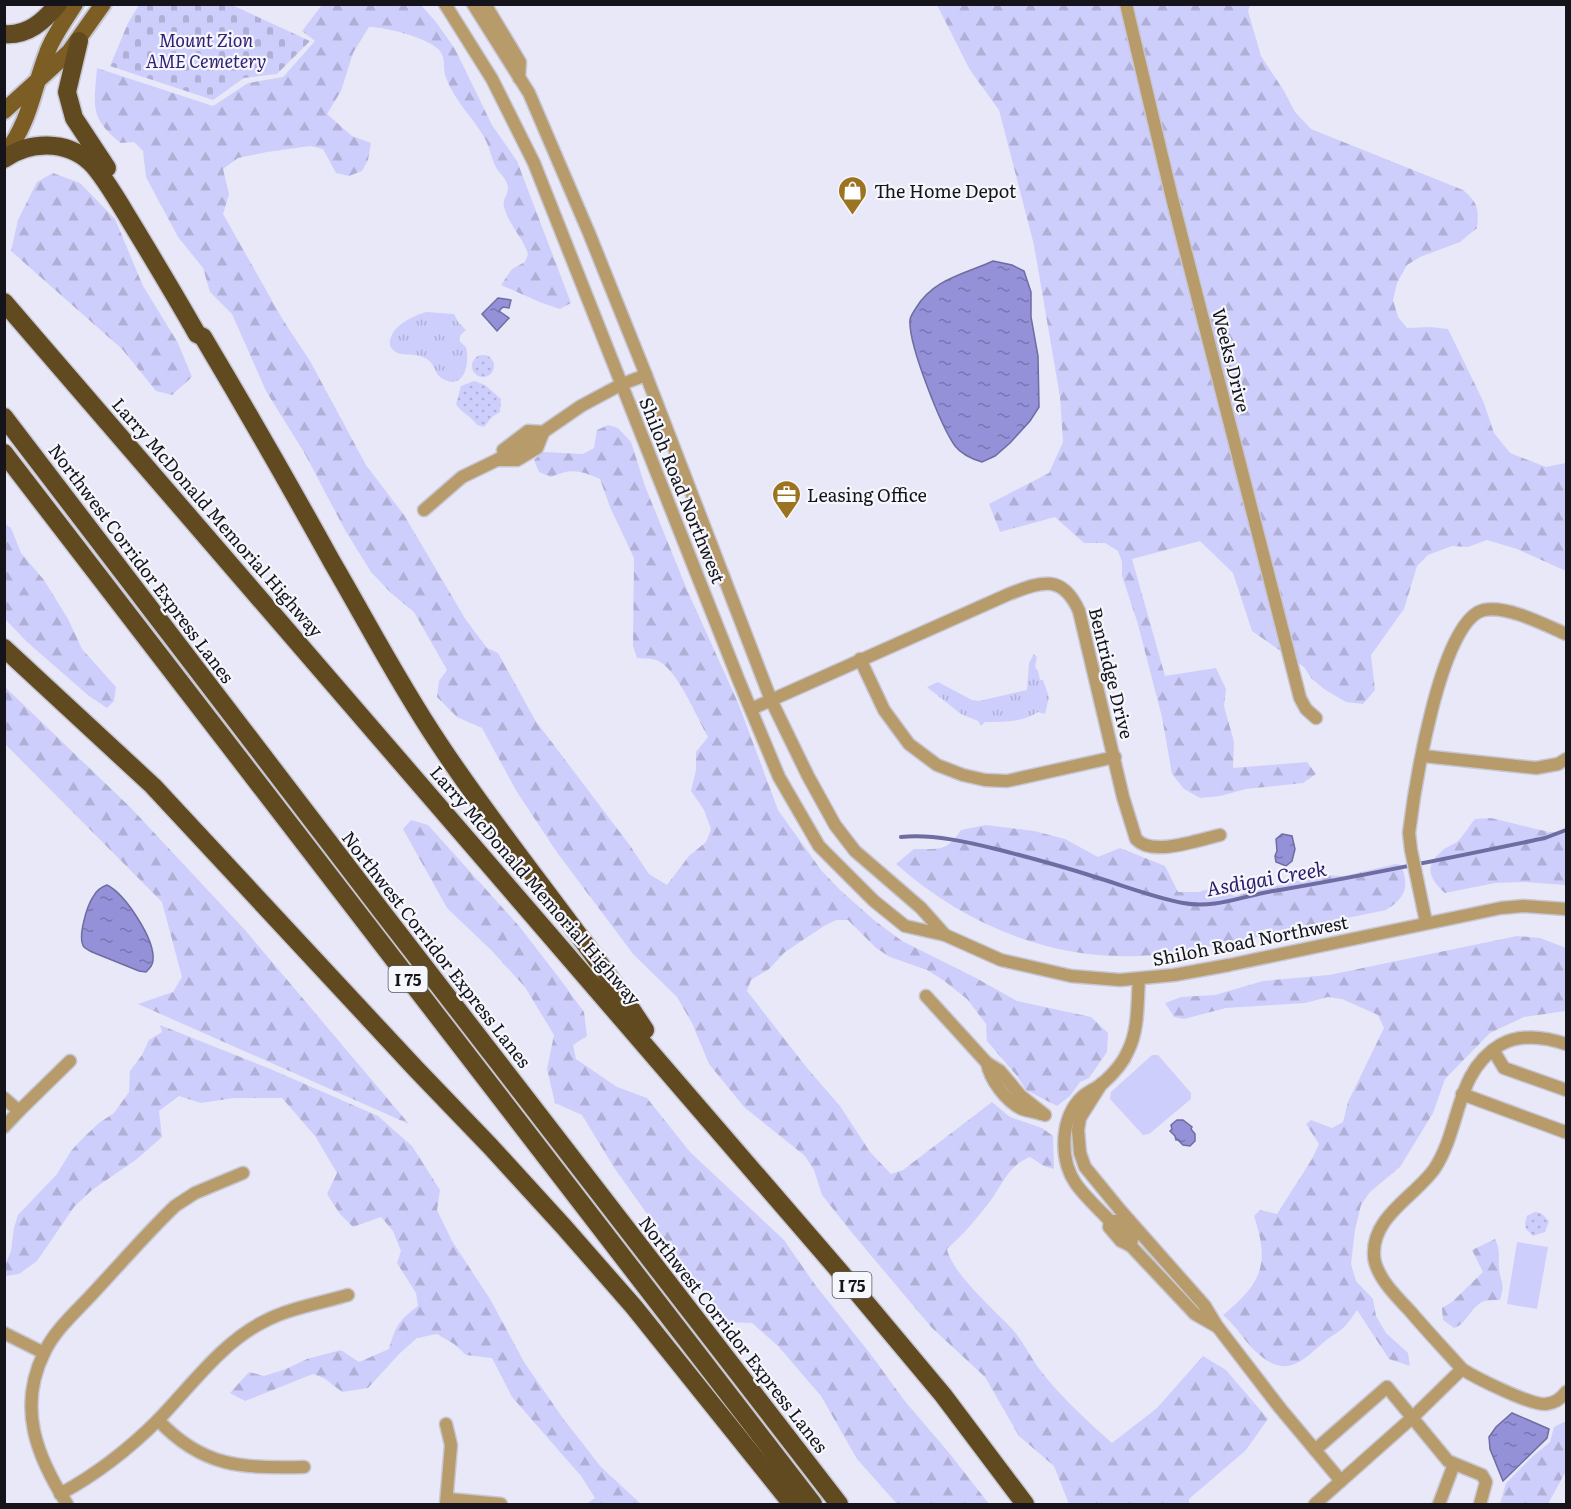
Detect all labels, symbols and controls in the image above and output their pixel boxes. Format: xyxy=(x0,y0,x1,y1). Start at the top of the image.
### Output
park label: Mount Zion AME Cemetery xyxy=(146,26,266,74)
shop icon: The Home Depot xyxy=(837,174,869,216)
place label: The Home Depot xyxy=(874,177,1017,204)
street label: Weeks Drive xyxy=(1206,305,1258,415)
street label: Larry McDonald Memorial Highway xyxy=(106,391,330,643)
street label: Shiloh Road Northwest xyxy=(633,393,733,588)
street label: Northwest Corridor Express Lanes xyxy=(43,438,241,688)
office icon: Leasing Office xyxy=(770,478,802,520)
place label: Leasing Office xyxy=(807,481,927,508)
street label: Bentridge Drive xyxy=(1083,604,1141,742)
street label: Larry McDonald Memorial Highway xyxy=(424,759,648,1011)
street label: Northwest Corridor Express Lanes xyxy=(336,825,538,1073)
water label: Asdigai Creek xyxy=(1203,852,1329,902)
street label: Shiloh Road Northwest xyxy=(1150,908,1351,972)
road number: I 75 xyxy=(388,966,428,992)
street label: Northwest Corridor Express Lanes xyxy=(633,1210,835,1458)
road number: I 75 xyxy=(832,1272,872,1298)

